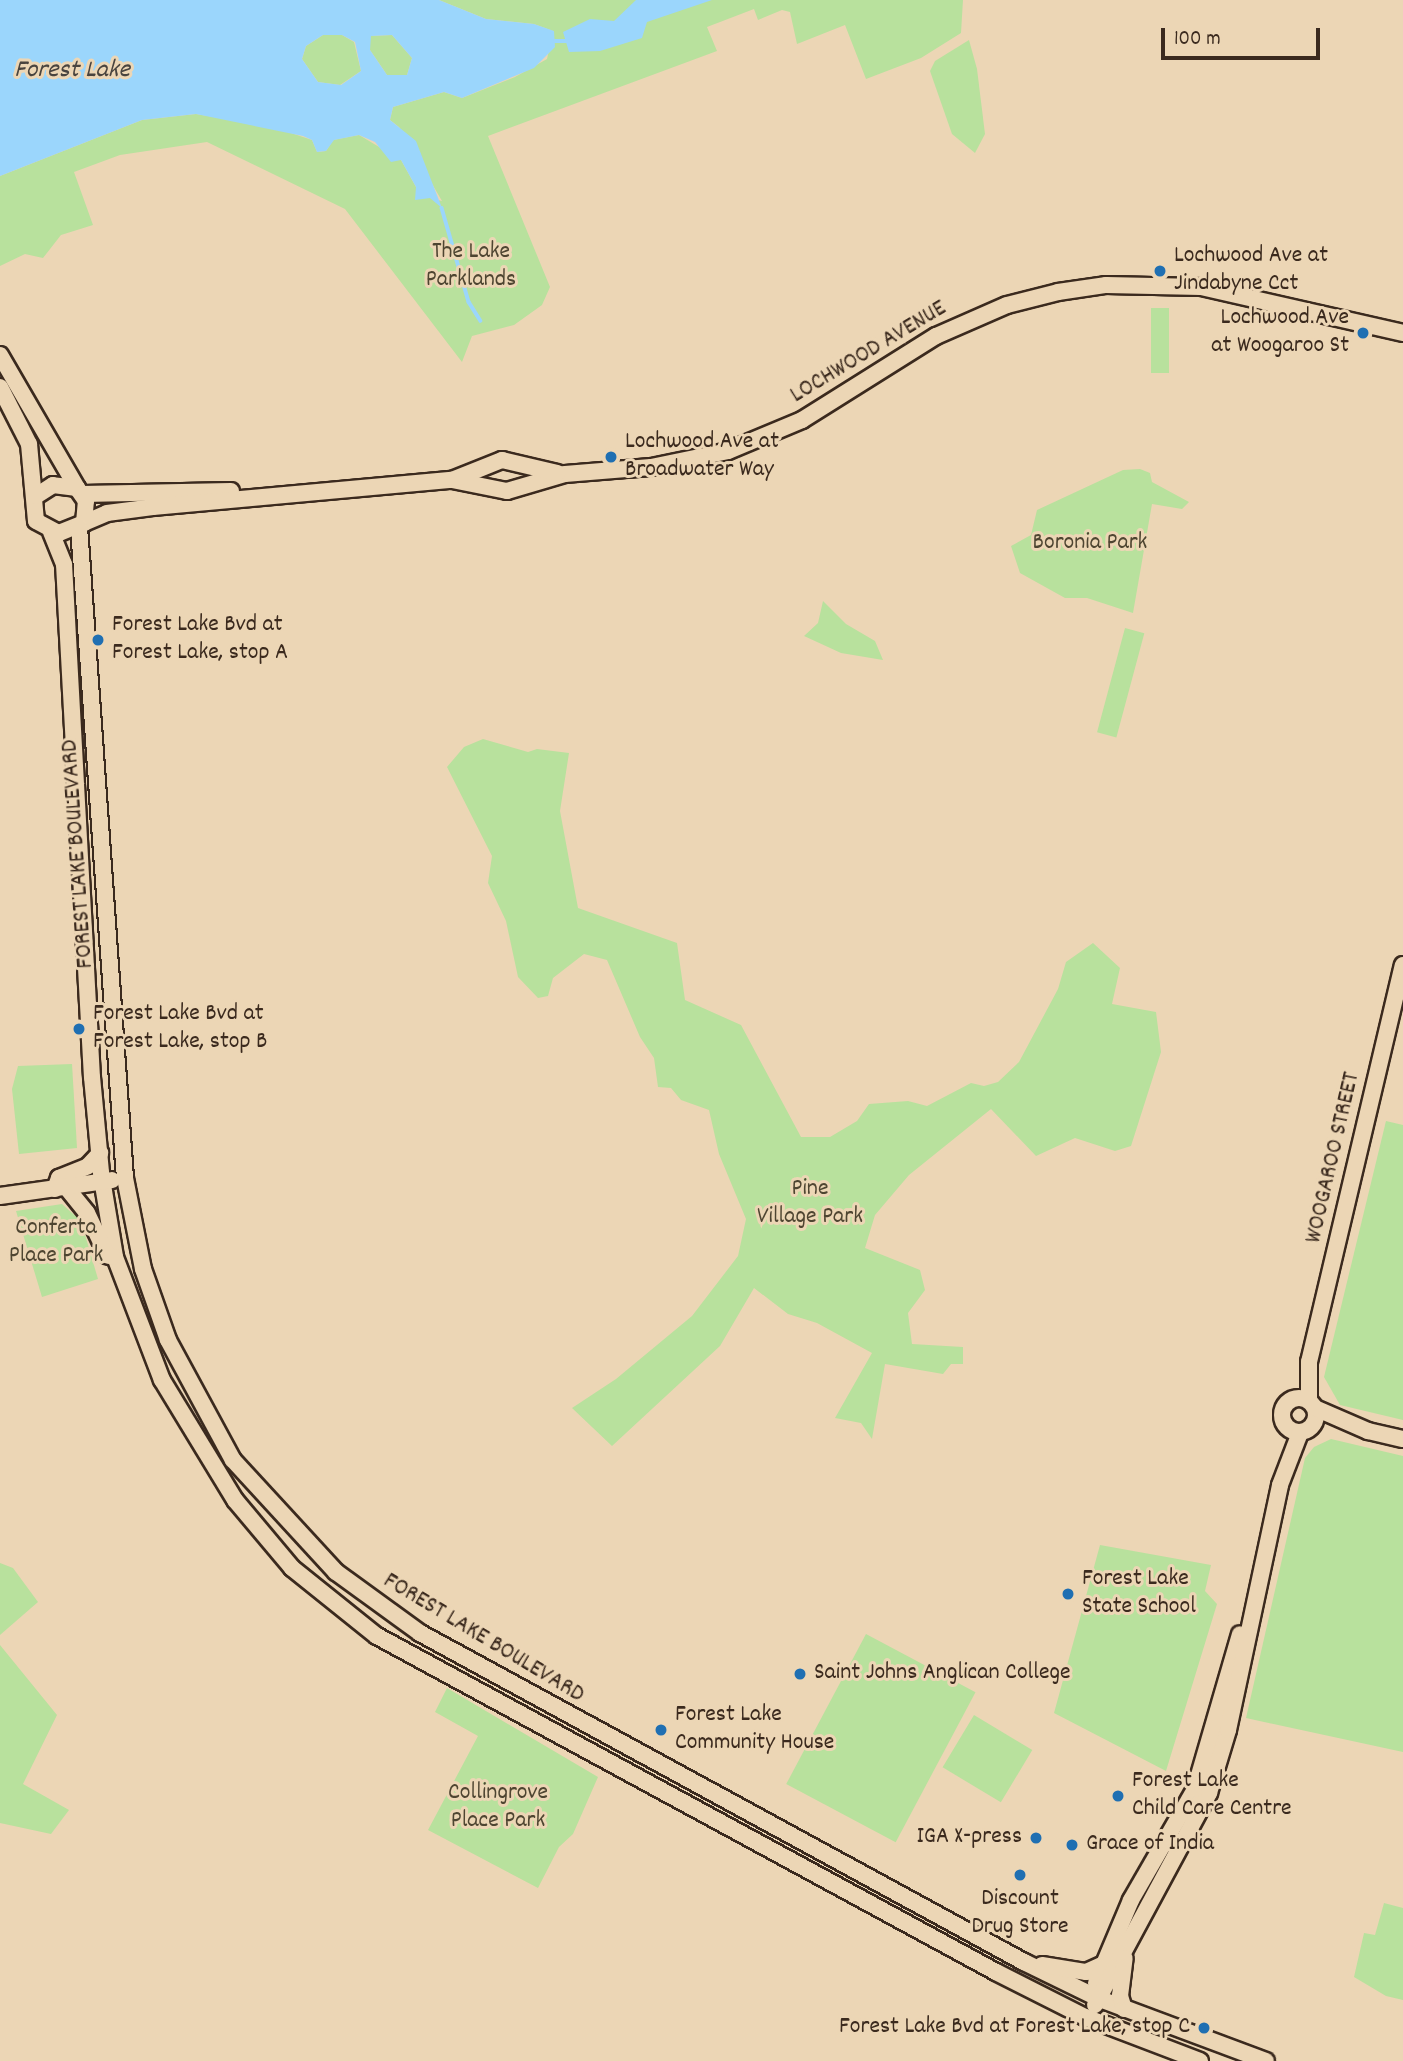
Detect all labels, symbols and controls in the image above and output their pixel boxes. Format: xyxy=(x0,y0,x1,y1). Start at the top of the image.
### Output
scale bar xyxy=(1165,14,1324,58)
text: 100 m xyxy=(1174,25,1221,55)
water label: Forest Lake xyxy=(14,55,130,87)
park label: The Lake Parklands xyxy=(426,239,516,295)
place label: Lochwood Ave at Jindabyne Cct xyxy=(1174,243,1328,299)
marker: Lochwood Ave at Jindabyne Cct xyxy=(1152,263,1168,279)
street label: LOCHWOOD AVENUE xyxy=(786,295,952,411)
place label: Lochwood Ave at Woogaroo St xyxy=(1211,305,1349,361)
marker: Lochwood Ave at Woogaroo St xyxy=(1355,325,1371,341)
place label: Lochwood Ave at Broadwater Way xyxy=(625,429,779,485)
marker: Lochwood Ave at Broadwater Way xyxy=(603,449,619,465)
park label: Boronia Park xyxy=(1033,530,1147,558)
place label: Forest Lake Bvd at Forest Lake, stop A xyxy=(112,612,288,668)
marker: Forest Lake Bvd at Forest Lake, stop A xyxy=(90,632,106,648)
street label: FOREST LAKE BOULEVARD xyxy=(57,739,101,969)
place label: Forest Lake Bvd at Forest Lake, stop B xyxy=(93,1001,267,1057)
marker: Forest Lake Bvd at Forest Lake, stop B xyxy=(71,1021,87,1037)
street label: WOOGAROO STREET xyxy=(1300,1070,1368,1246)
park label: Pine Village Park xyxy=(757,1176,863,1232)
park label: Conferta Place Park xyxy=(9,1215,103,1271)
place label: Forest Lake State School xyxy=(1082,1566,1196,1622)
street label: FOREST LAKE BOULEVARD xyxy=(377,1568,589,1710)
marker: Forest Lake State School xyxy=(1060,1586,1076,1602)
place label: Saint Johns Anglican College xyxy=(814,1660,1071,1688)
marker: Saint Johns Anglican College xyxy=(792,1666,808,1682)
place label: Forest Lake Community House xyxy=(675,1702,834,1758)
marker: Forest Lake Community House xyxy=(653,1722,669,1738)
place label: Forest Lake Child Care Centre xyxy=(1132,1768,1292,1824)
park label: Collingrove Place Park xyxy=(448,1780,548,1836)
marker: Forest Lake Child Care Centre xyxy=(1110,1788,1126,1804)
place label: IGA X-press xyxy=(916,1824,1022,1852)
marker: IGA X-press xyxy=(1028,1830,1044,1846)
place label: Grace of India xyxy=(1086,1831,1214,1859)
marker: Grace of India xyxy=(1064,1837,1080,1853)
marker: Discount Drug Store xyxy=(1012,1867,1028,1883)
place label: Discount Drug Store xyxy=(971,1886,1069,1942)
place label: Forest Lake Bvd at Forest Lake, stop C xyxy=(839,2014,1190,2042)
marker: Forest Lake Bvd at Forest Lake, stop C xyxy=(1196,2020,1212,2036)

